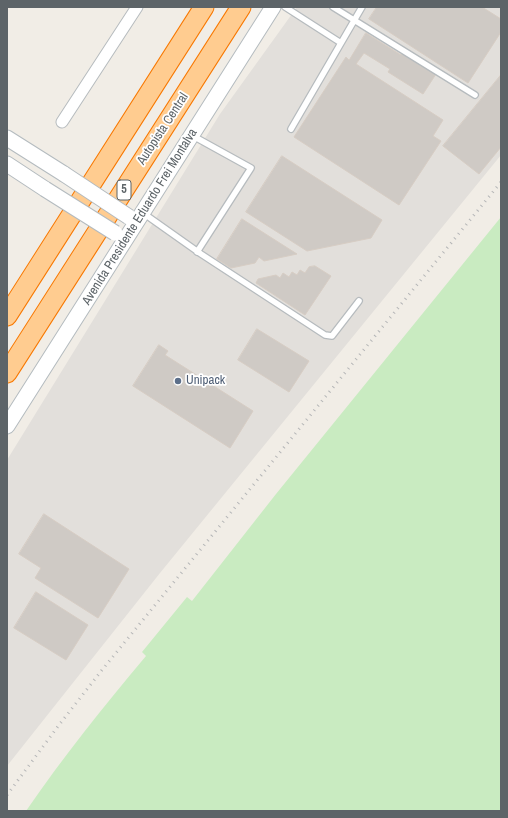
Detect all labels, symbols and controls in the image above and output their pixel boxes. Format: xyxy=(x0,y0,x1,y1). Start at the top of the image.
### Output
street label: Autopista Central xyxy=(134,90,192,168)
street label: Avenida Presidente Eduardo Frei Montalva xyxy=(79,126,201,308)
road number: 5 xyxy=(117,180,131,200)
place label: Unipack xyxy=(186,373,225,389)
marker: Unipack xyxy=(173,376,183,386)

